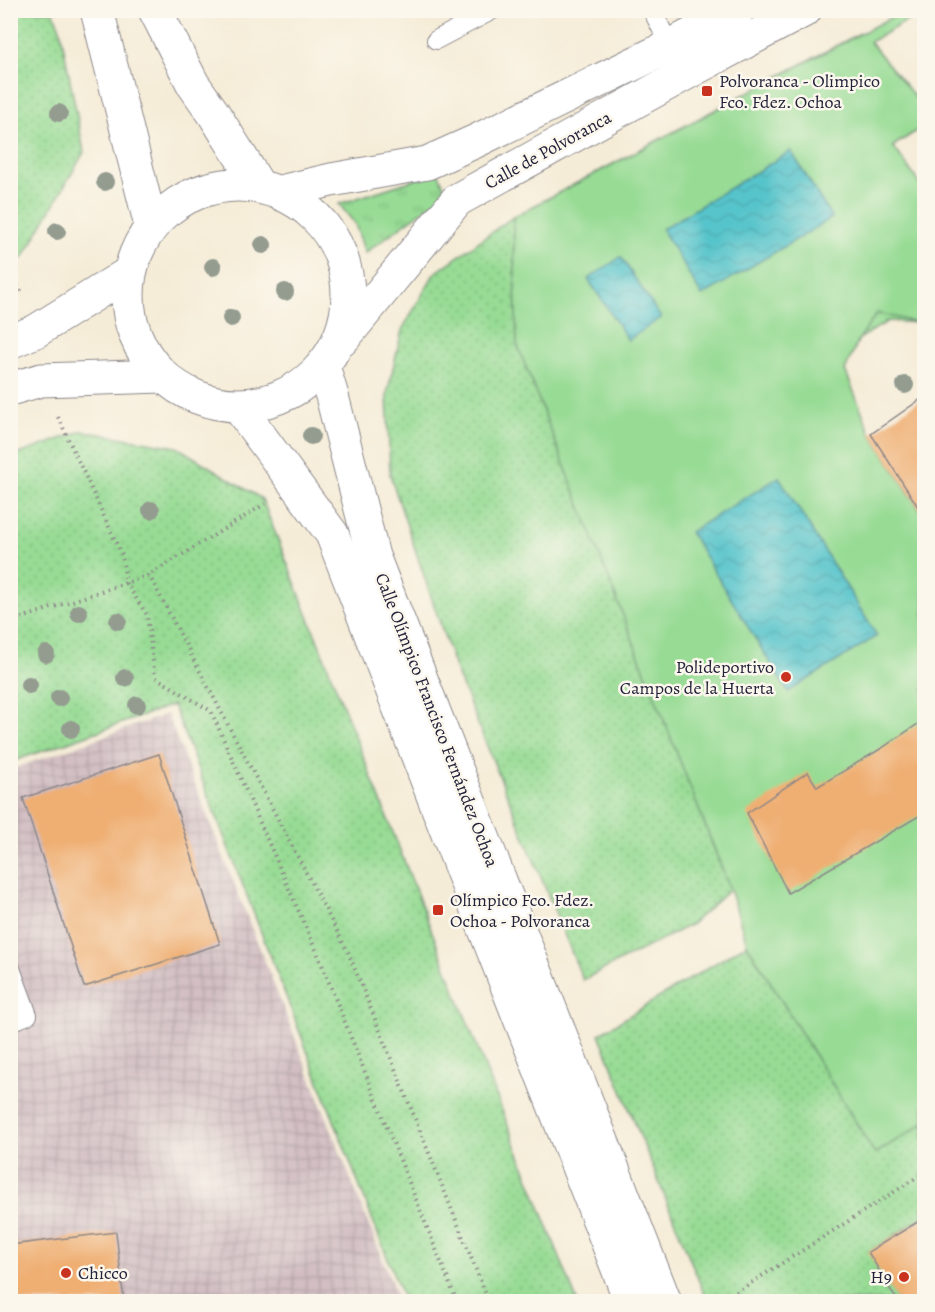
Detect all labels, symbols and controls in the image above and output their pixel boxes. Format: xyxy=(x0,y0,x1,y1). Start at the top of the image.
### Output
place label: Polvoranca - Olimpico Fco. Fdez. Ochoa xyxy=(719,69,880,114)
marker: Polvoranca - Olimpico Fco. Fdez. Ochoa xyxy=(700,84,714,98)
street label: Calle de Polvoranca xyxy=(480,105,616,195)
street label: Calle Olímpico Francisco Fernández Ochoa xyxy=(370,569,505,871)
place label: Polideportivo Campos de la Huerta xyxy=(620,655,775,700)
marker: Polideportivo Campos de la Huerta xyxy=(779,670,793,684)
place label: Olímpico Fco. Fdez. Ochoa - Polvoranca xyxy=(450,888,594,933)
marker: Olímpico Fco. Fdez. Ochoa - Polvoranca xyxy=(431,903,445,917)
place label: Chicco xyxy=(78,1261,128,1285)
place label: H9 xyxy=(870,1265,892,1289)
marker: Chicco xyxy=(59,1266,73,1280)
marker: H9 xyxy=(897,1270,911,1284)

